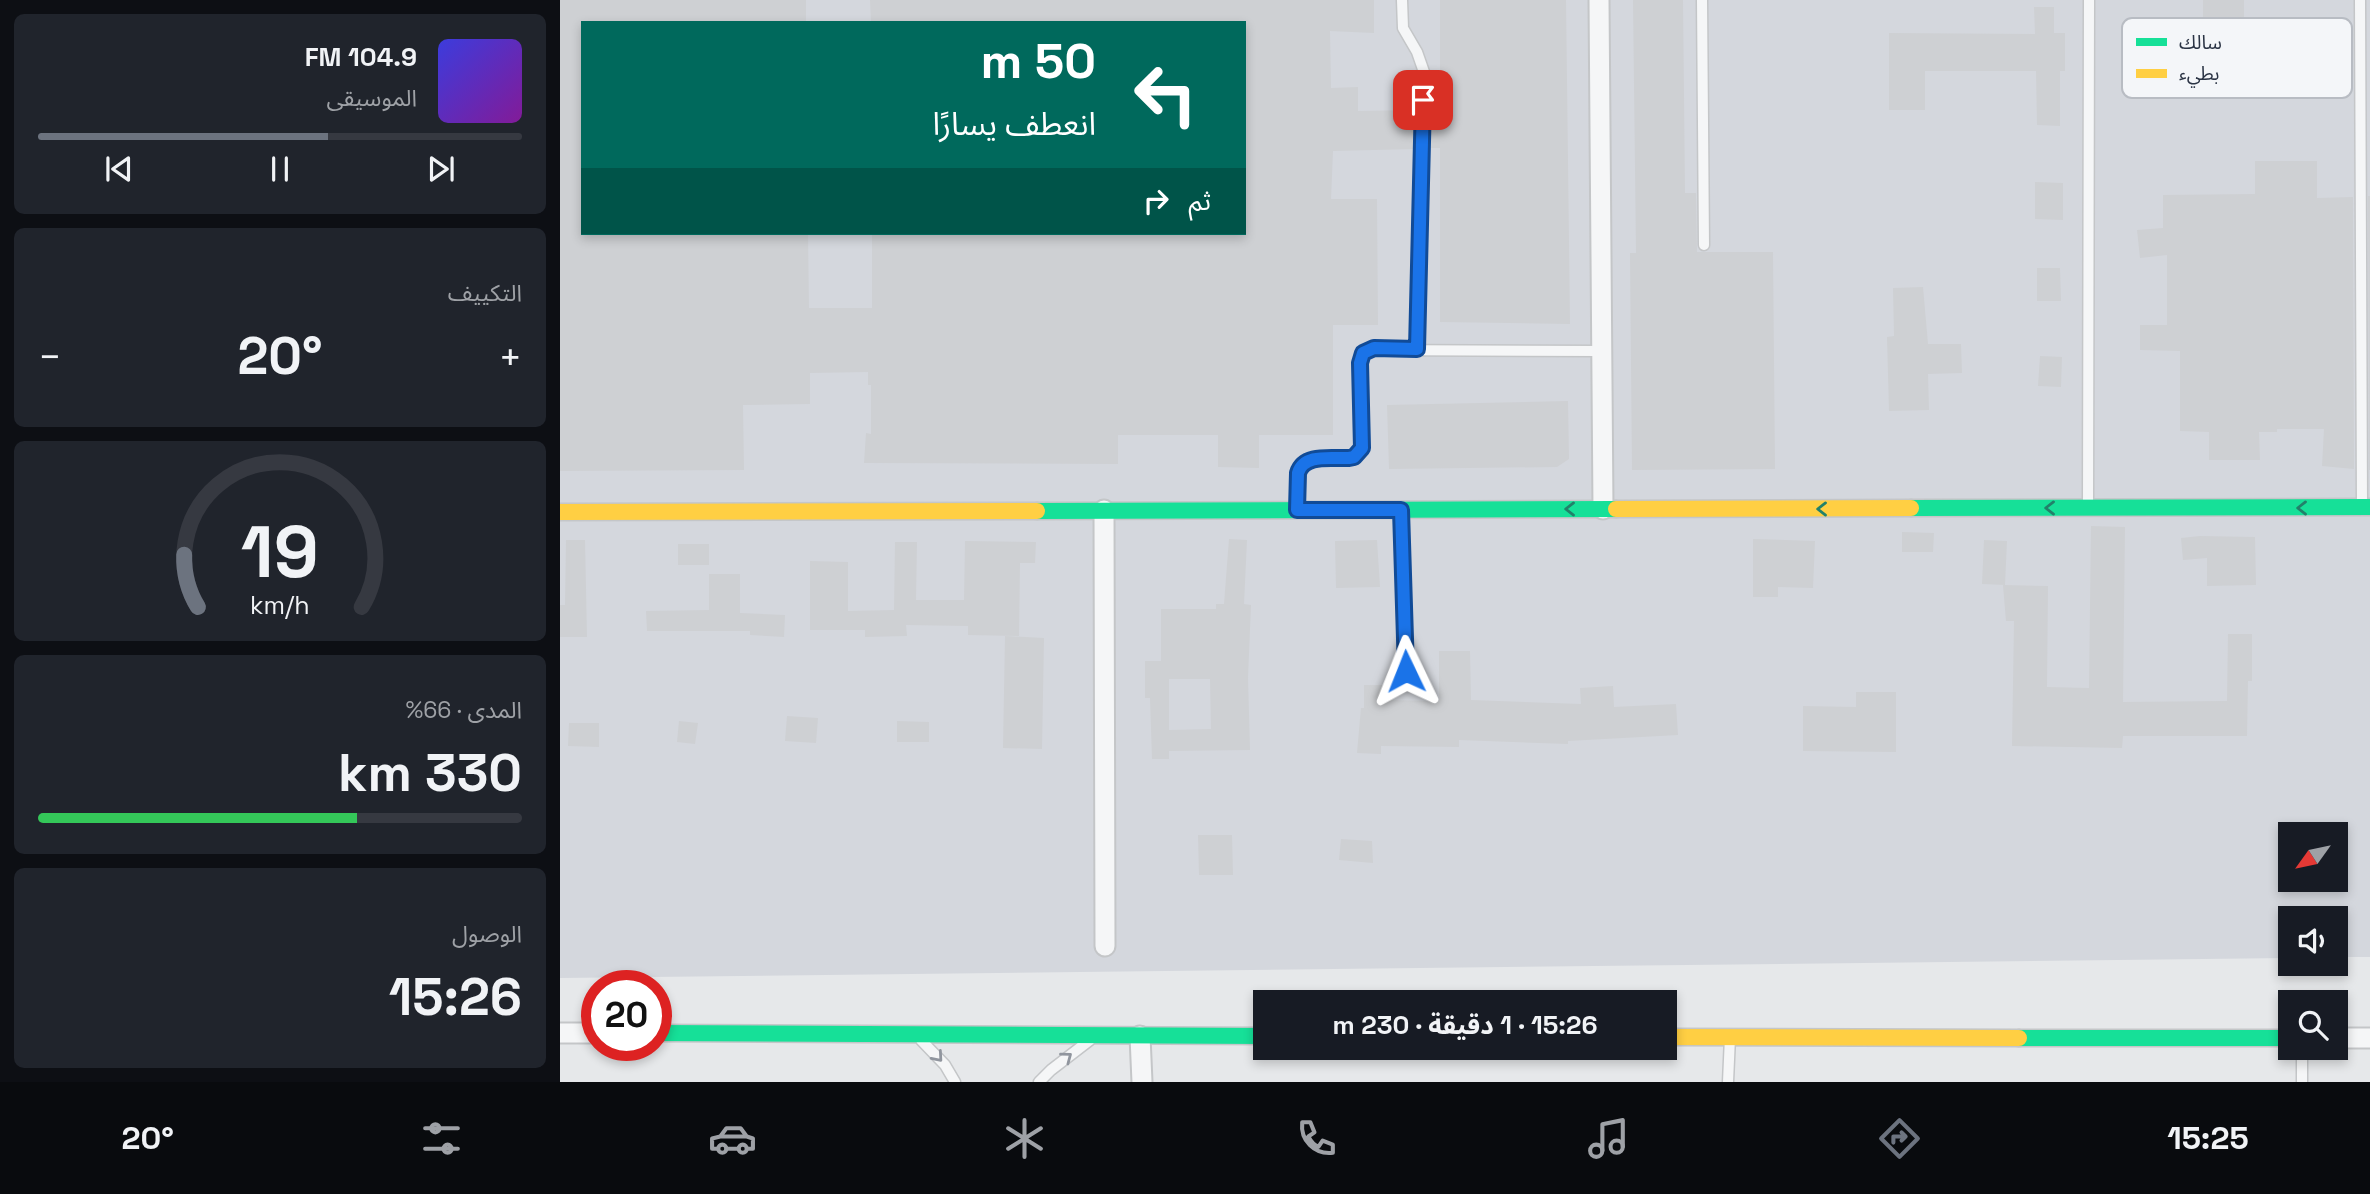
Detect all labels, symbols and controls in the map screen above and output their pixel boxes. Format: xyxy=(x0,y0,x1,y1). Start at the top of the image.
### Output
legend xyxy=(2122,18,2352,98)
text: 50 m xyxy=(981,30,1096,92)
text: سالك xyxy=(2179,30,2222,55)
text: 104.9 FM xyxy=(305,40,417,74)
icon: left xyxy=(1120,49,1211,140)
text: بطيء xyxy=(2179,61,2219,88)
pin xyxy=(1393,70,1453,130)
icon: arrive xyxy=(1404,81,1442,119)
text: الموسيقى xyxy=(326,83,417,113)
text: انعطف يسارًا xyxy=(932,104,1096,144)
icon: previous xyxy=(100,150,138,188)
icon: pause xyxy=(261,150,299,188)
icon: next xyxy=(422,150,460,188)
icon: right xyxy=(1137,182,1175,220)
text: ثم xyxy=(1189,184,1211,218)
text: التكييف xyxy=(448,278,522,308)
text: 20° xyxy=(237,323,323,389)
text: − xyxy=(38,333,62,381)
text: + xyxy=(498,333,522,381)
one-way arrow xyxy=(2044,500,2055,516)
one-way arrow xyxy=(2296,500,2307,516)
one-way arrow xyxy=(1565,501,1575,517)
one-way arrow xyxy=(1817,501,1827,517)
text: 19 xyxy=(241,505,319,598)
text: km/h xyxy=(250,589,310,621)
position arrow xyxy=(1369,634,1443,708)
text: المدى · 66% xyxy=(405,695,522,725)
text: 330 km xyxy=(338,740,522,806)
north arrow xyxy=(2278,822,2348,892)
map controls xyxy=(2278,822,2348,1060)
button: sound xyxy=(2278,906,2348,976)
text: الوصول xyxy=(452,919,522,949)
text: 15:26 xyxy=(389,964,522,1030)
speed limit sign: 20 xyxy=(581,970,672,1061)
button: search xyxy=(2278,990,2348,1060)
text: 15:26 · 1 دقيقة · 230 m xyxy=(1332,1008,1598,1042)
one-way arrow xyxy=(929,1048,942,1061)
one-way arrow xyxy=(1059,1053,1072,1066)
icon: filters xyxy=(417,1114,466,1163)
icon: car xyxy=(708,1114,757,1163)
icon: climate xyxy=(1000,1114,1049,1163)
icon: phone xyxy=(1292,1114,1341,1163)
icon: music xyxy=(1584,1114,1633,1163)
icon: directions xyxy=(1875,1114,1924,1163)
text: 20° xyxy=(121,1118,174,1158)
text: 15:25 xyxy=(2167,1118,2249,1158)

